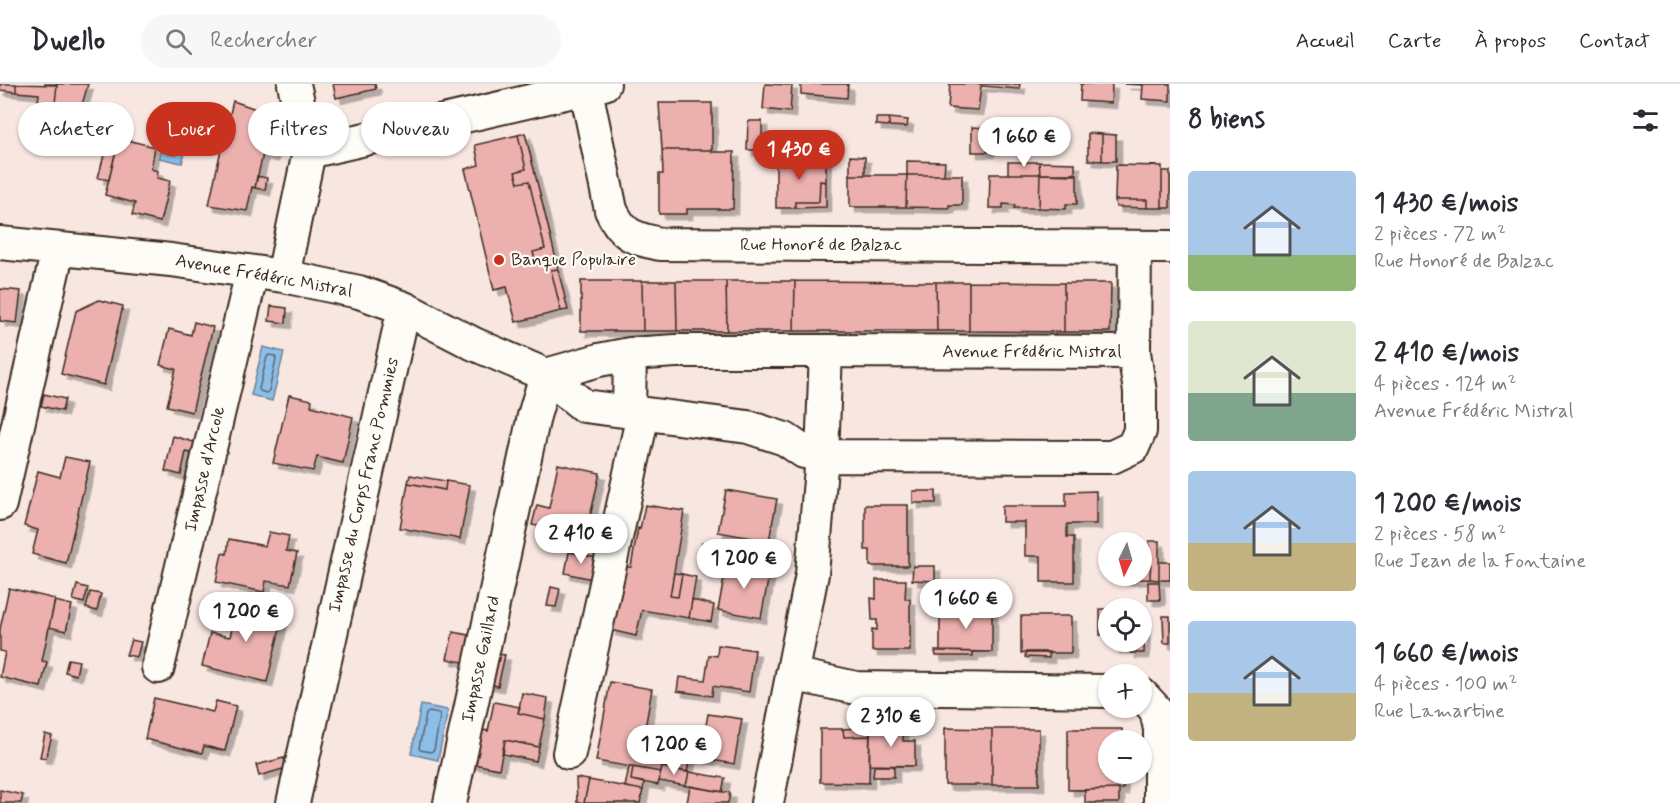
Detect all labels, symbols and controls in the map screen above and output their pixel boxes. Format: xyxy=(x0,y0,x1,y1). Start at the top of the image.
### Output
search box xyxy=(141,14,561,68)
text: Dwello xyxy=(30,23,105,60)
icon: search xyxy=(162,25,195,58)
text: Rechercher xyxy=(210,27,317,55)
text: Accueil xyxy=(1296,27,1355,55)
text: Carte xyxy=(1388,27,1442,55)
text: À propos xyxy=(1475,27,1546,55)
text: Contact xyxy=(1579,27,1650,55)
chip: Acheter xyxy=(18,102,134,156)
chip: Louer xyxy=(146,102,236,156)
chip: Filtres xyxy=(248,102,349,156)
chip: Nouveau xyxy=(361,102,471,156)
text: 8 biens xyxy=(1188,103,1265,137)
icon: filters xyxy=(1629,104,1662,137)
pin: 1 660 € xyxy=(969,117,1079,168)
text: 1 660 € xyxy=(992,123,1056,150)
pin: 1 430 € xyxy=(744,130,854,181)
text: 1 430 € xyxy=(767,136,831,163)
text: 1 430 €/mois xyxy=(1374,187,1518,221)
icon: home xyxy=(1236,195,1308,267)
text: 2 pièces · 72 m² xyxy=(1374,221,1506,248)
street label: Rue Honoré de Balzac xyxy=(740,233,902,257)
place label: Banque Populaire xyxy=(511,248,636,272)
text: Rue Honoré de Balzac xyxy=(1374,248,1554,275)
street label: Avenue Frédéric Mistral xyxy=(174,249,354,303)
marker: Banque Populaire xyxy=(492,253,506,267)
text: 2 410 €/mois xyxy=(1374,337,1519,371)
street label: Avenue Frédéric Mistral xyxy=(942,340,1122,364)
icon: home xyxy=(1236,345,1308,417)
street label: Impasse du Corps Franc Pommies xyxy=(323,355,405,615)
text: 4 pièces · 124 m² xyxy=(1374,371,1516,398)
text: Avenue Frédéric Mistral xyxy=(1374,398,1573,425)
street label: Impasse d'Arcole xyxy=(179,404,231,534)
text: 1 200 €/mois xyxy=(1374,487,1521,521)
icon: home xyxy=(1236,495,1308,567)
pin: 2 410 € xyxy=(526,514,636,565)
text: 2 410 € xyxy=(549,520,613,547)
text: 2 pièces · 58 m² xyxy=(1374,521,1506,548)
north arrow xyxy=(1098,532,1152,586)
map controls xyxy=(1098,532,1152,784)
pin: 1 200 € xyxy=(689,539,799,590)
text: 1 200 € xyxy=(711,545,777,572)
text: Rue Jean de la Fontaine xyxy=(1374,548,1586,575)
pin: 1 660 € xyxy=(911,579,1021,630)
text: 1 660 € xyxy=(934,585,998,612)
pin: 1 200 € xyxy=(191,592,301,643)
street label: Impasse Gaillard xyxy=(456,593,506,725)
text: 1 200 € xyxy=(213,598,279,625)
button: locate xyxy=(1098,598,1152,652)
text: 1 660 €/mois xyxy=(1374,637,1519,671)
icon: home xyxy=(1236,645,1308,717)
button: + xyxy=(1098,664,1152,718)
text: 4 pièces · 100 m² xyxy=(1374,671,1517,698)
pin: 2 310 € xyxy=(836,697,946,748)
text: Rue Lamartine xyxy=(1374,698,1505,725)
text: 2 310 € xyxy=(860,703,922,730)
pin: 1 200 € xyxy=(619,725,729,776)
button: − xyxy=(1098,730,1152,784)
text: 1 200 € xyxy=(641,731,707,758)

